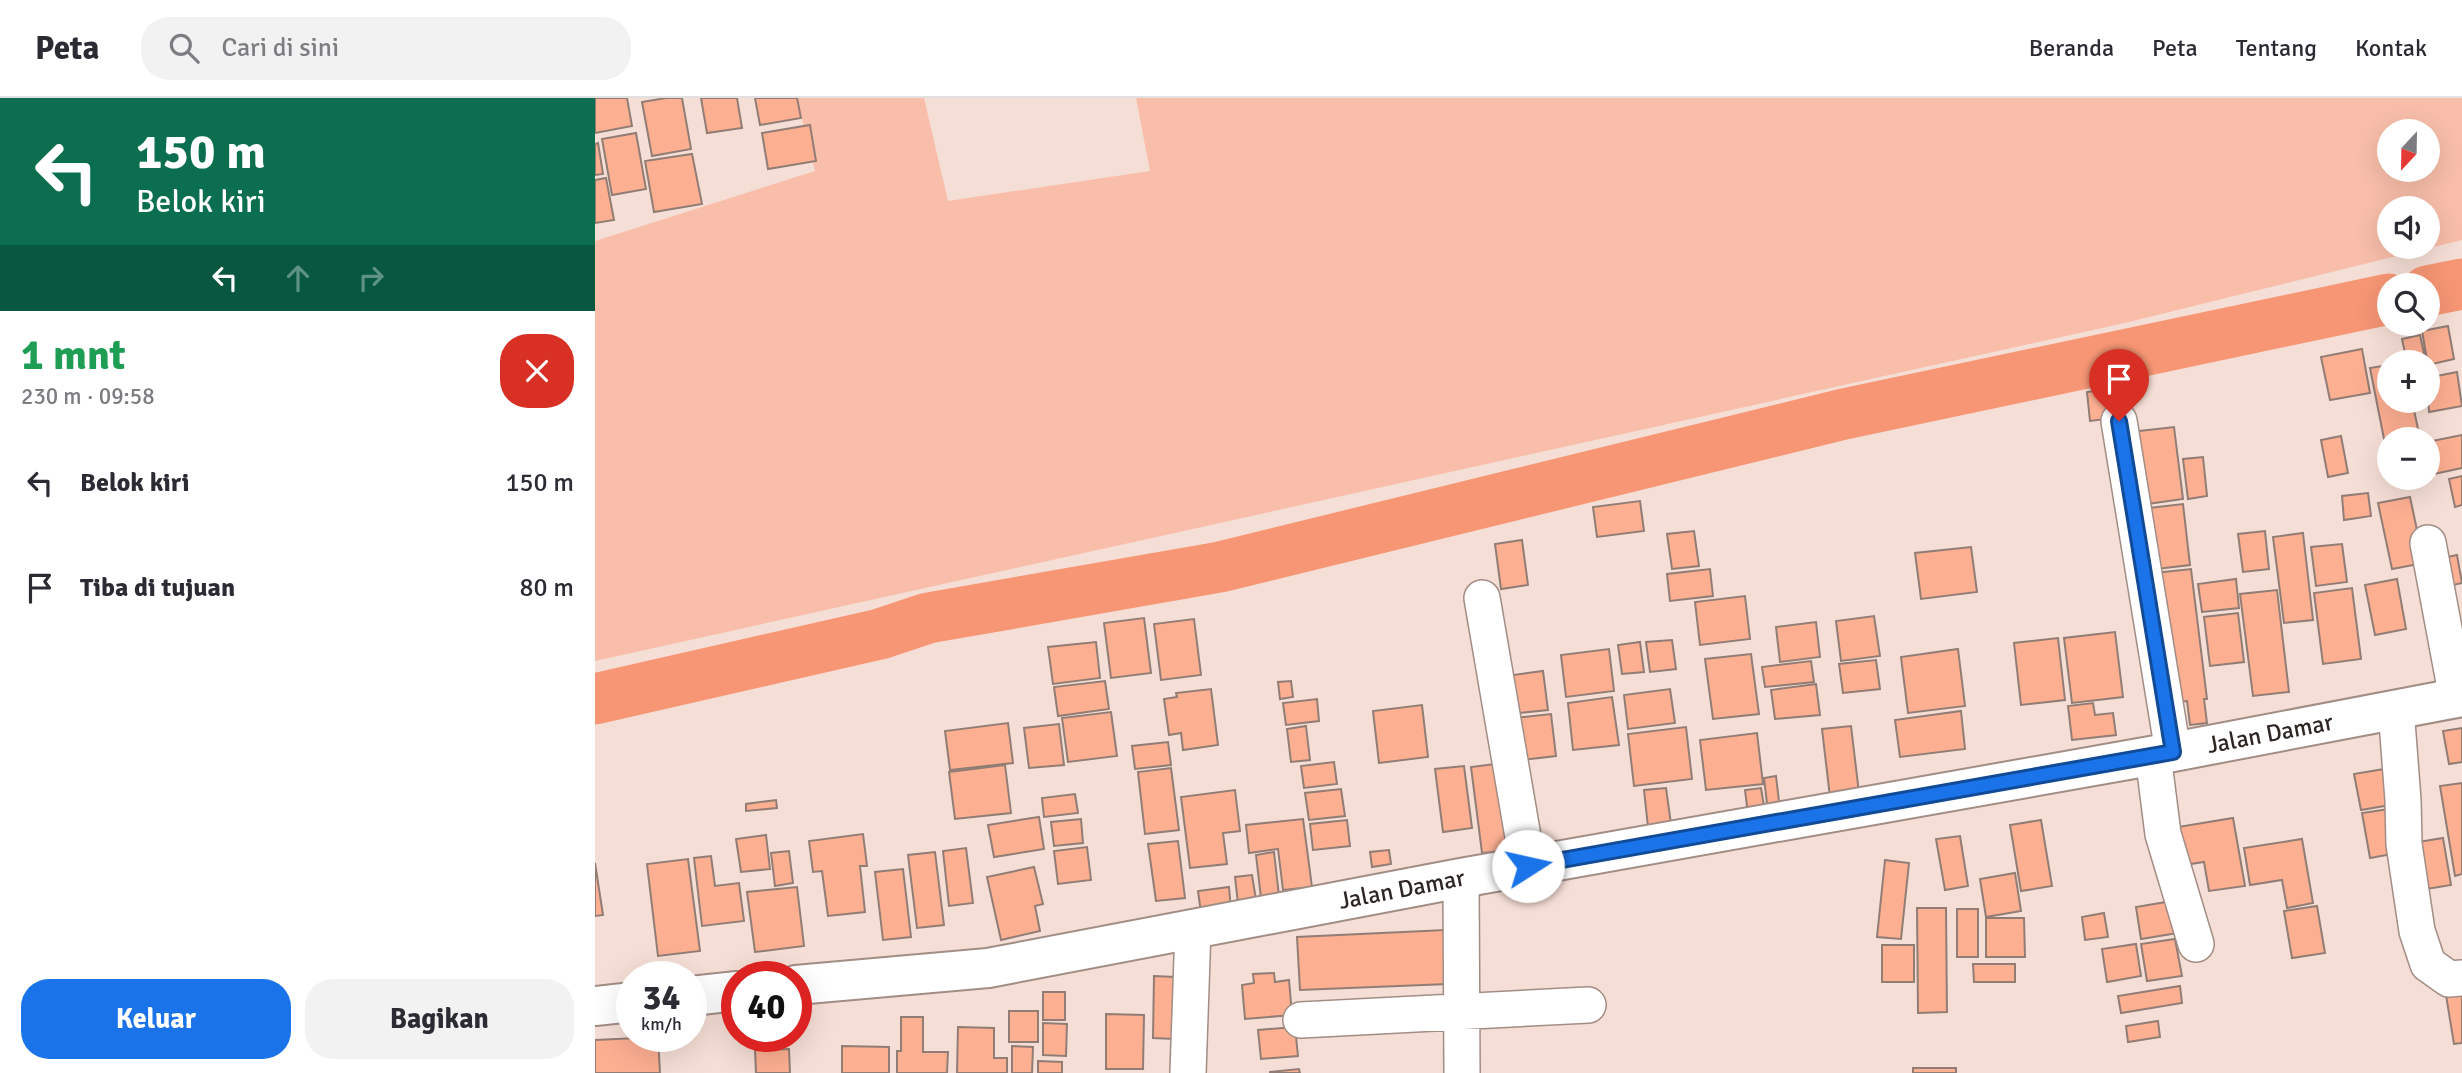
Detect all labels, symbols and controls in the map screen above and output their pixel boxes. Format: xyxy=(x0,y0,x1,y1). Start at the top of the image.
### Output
search box xyxy=(141,17,631,80)
text: Peta xyxy=(35,28,99,69)
icon: search xyxy=(165,29,203,67)
text: Cari di sini xyxy=(221,32,339,64)
text: Beranda xyxy=(2029,33,2114,63)
text: Peta xyxy=(2152,33,2198,63)
text: Tentang xyxy=(2236,33,2317,63)
text: Kontak xyxy=(2355,33,2427,63)
north arrow xyxy=(2377,119,2439,182)
map controls xyxy=(2377,119,2440,490)
text: 150 m xyxy=(136,122,266,182)
icon: left xyxy=(21,126,112,217)
text: Belok kiri xyxy=(136,182,266,221)
button: sound xyxy=(2377,196,2440,259)
icon: left xyxy=(206,259,244,297)
icon: ahead xyxy=(279,259,317,297)
icon: right xyxy=(352,259,390,297)
button: search xyxy=(2377,273,2440,336)
text: 1 mnt xyxy=(21,330,126,381)
button: close xyxy=(500,334,574,408)
pin xyxy=(2089,349,2149,421)
button: + xyxy=(2377,350,2440,413)
icon: arrive xyxy=(2100,360,2138,398)
text: 230 m · 09:58 xyxy=(21,382,155,411)
button: − xyxy=(2377,427,2440,490)
icon: left xyxy=(21,464,59,502)
text: Belok kiri xyxy=(80,467,189,499)
text: 150 m xyxy=(505,467,574,499)
icon: arrive xyxy=(21,569,59,607)
text: Tiba di tujuan xyxy=(80,572,235,604)
text: 80 m xyxy=(519,572,574,604)
street label: Jalan Damar xyxy=(2204,707,2336,760)
position arrow xyxy=(1491,829,1565,903)
street label: Jalan Damar xyxy=(1336,863,1467,916)
speed limit sign: 40 xyxy=(721,961,812,1052)
text: 34 xyxy=(643,976,680,1019)
button: Keluar xyxy=(21,979,291,1059)
button: Bagikan xyxy=(305,979,574,1059)
text: km/h xyxy=(641,1013,682,1035)

